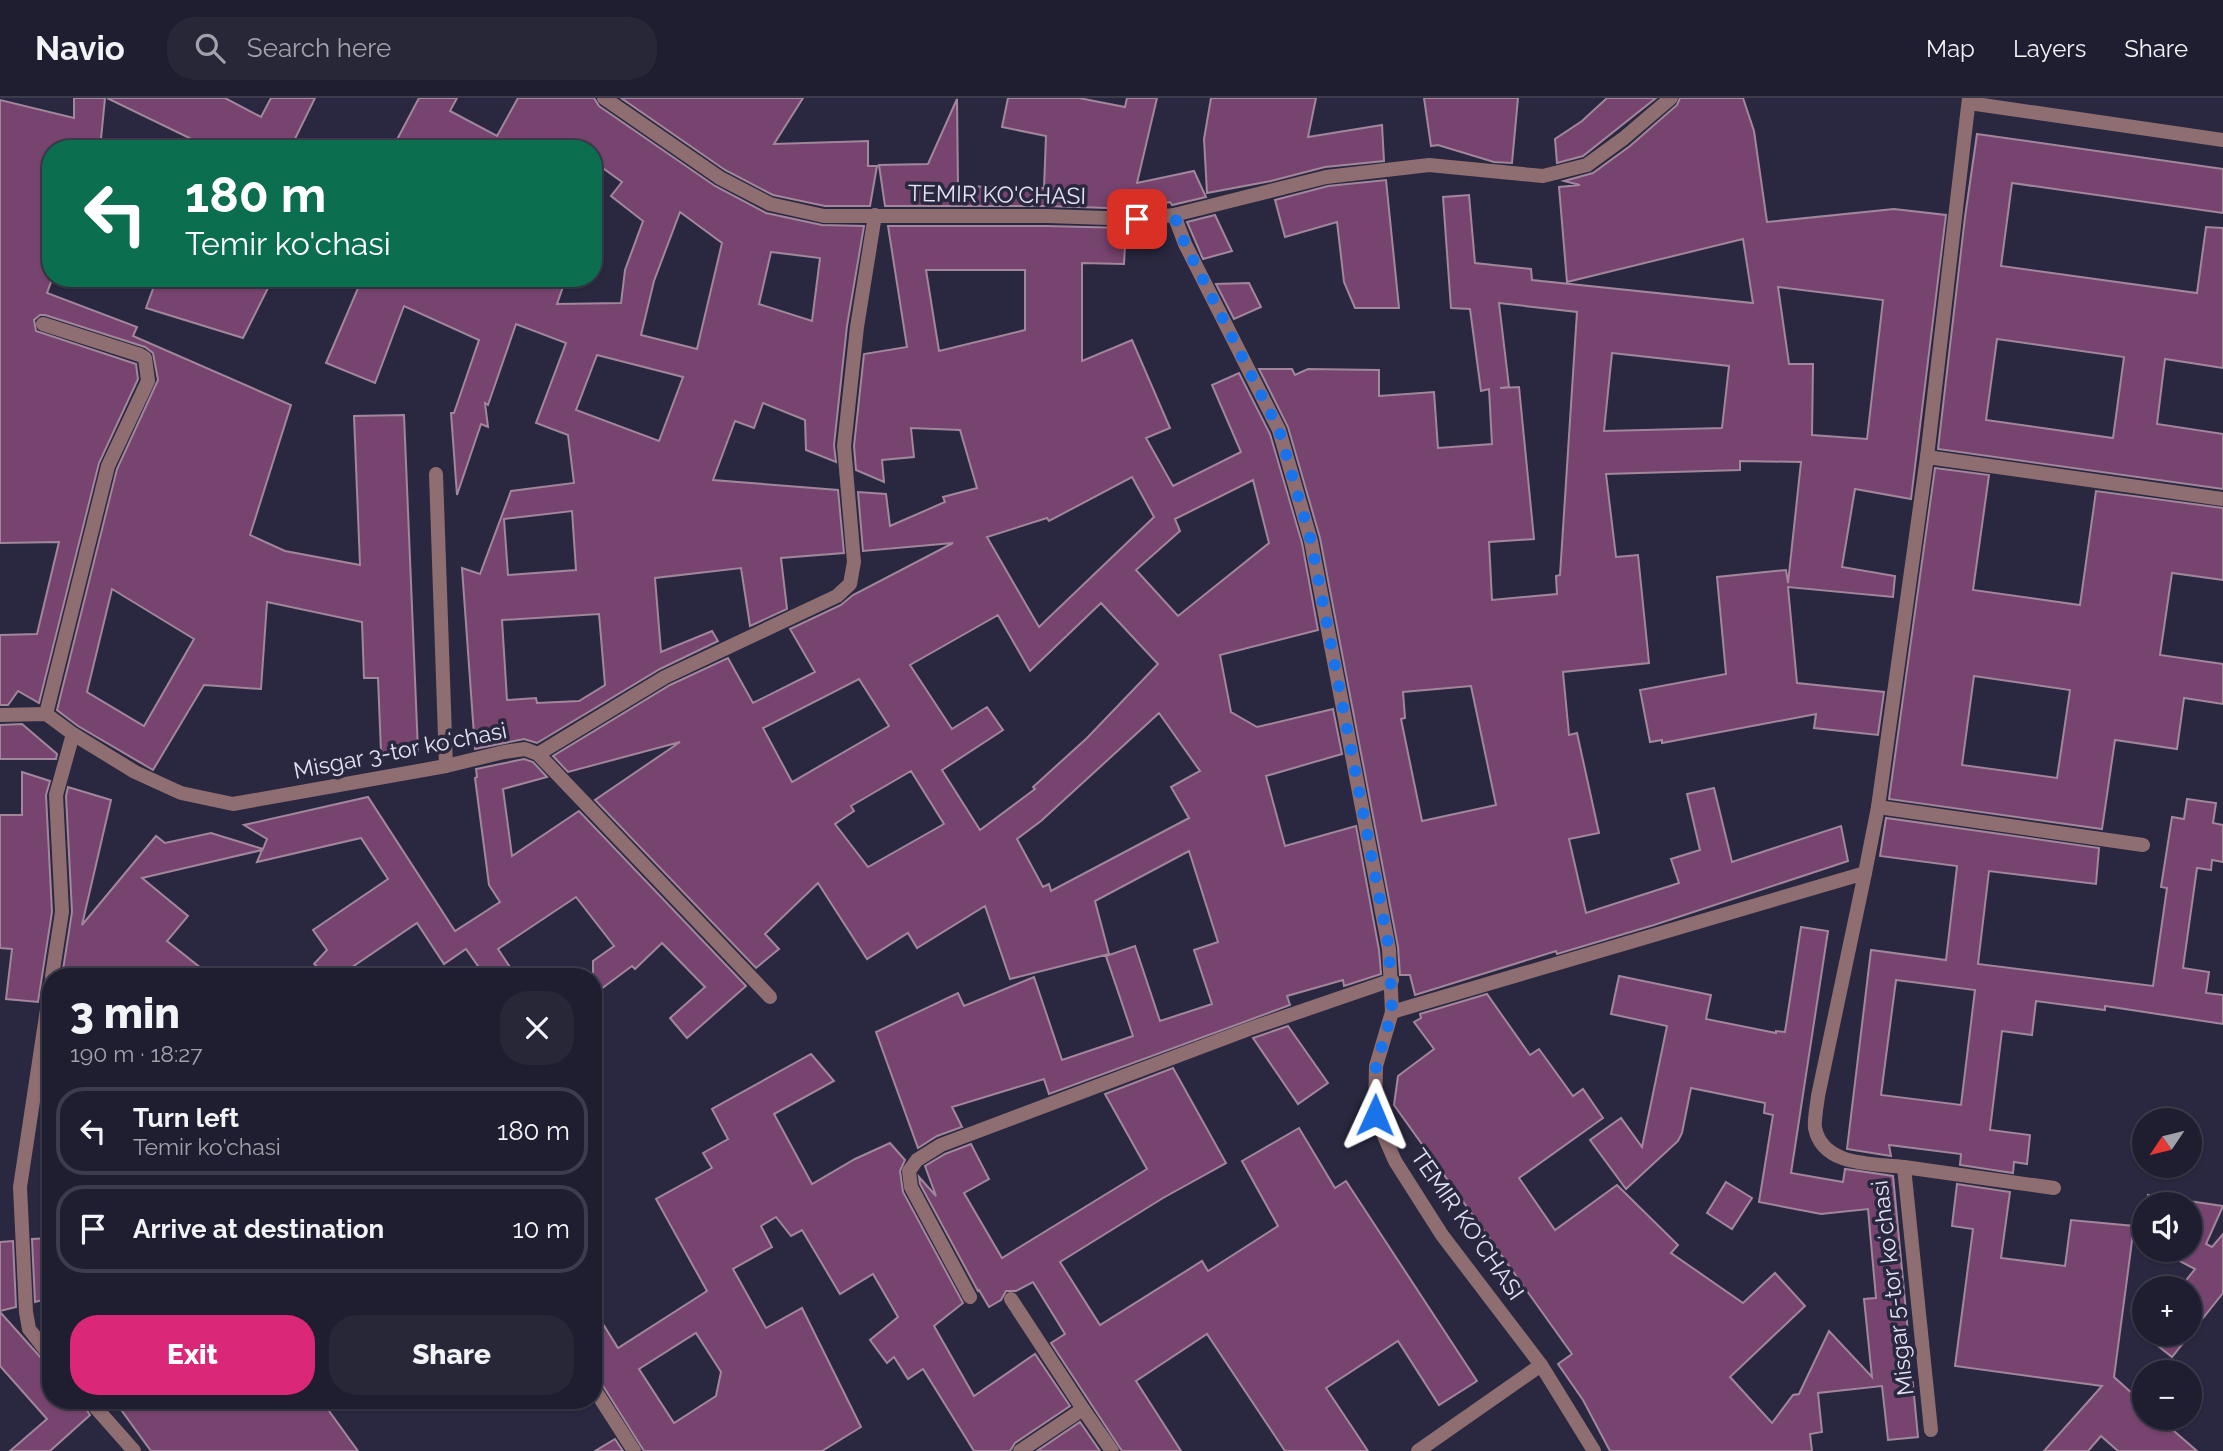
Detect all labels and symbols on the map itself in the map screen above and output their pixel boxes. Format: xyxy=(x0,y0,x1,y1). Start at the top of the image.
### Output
street label: TEMIR KO'CHASI xyxy=(908,179,1086,209)
pin xyxy=(1107,189,1167,249)
street label: Misgar 3-tor koʻchasi xyxy=(291,716,509,784)
position arrow xyxy=(1338,1078,1412,1152)
north arrow xyxy=(2132,1108,2202,1178)
street label: TEMIR KO'CHASI xyxy=(1406,1143,1530,1305)
street label: Misgar 5-tor koʻchasi xyxy=(1865,1179,1919,1397)

